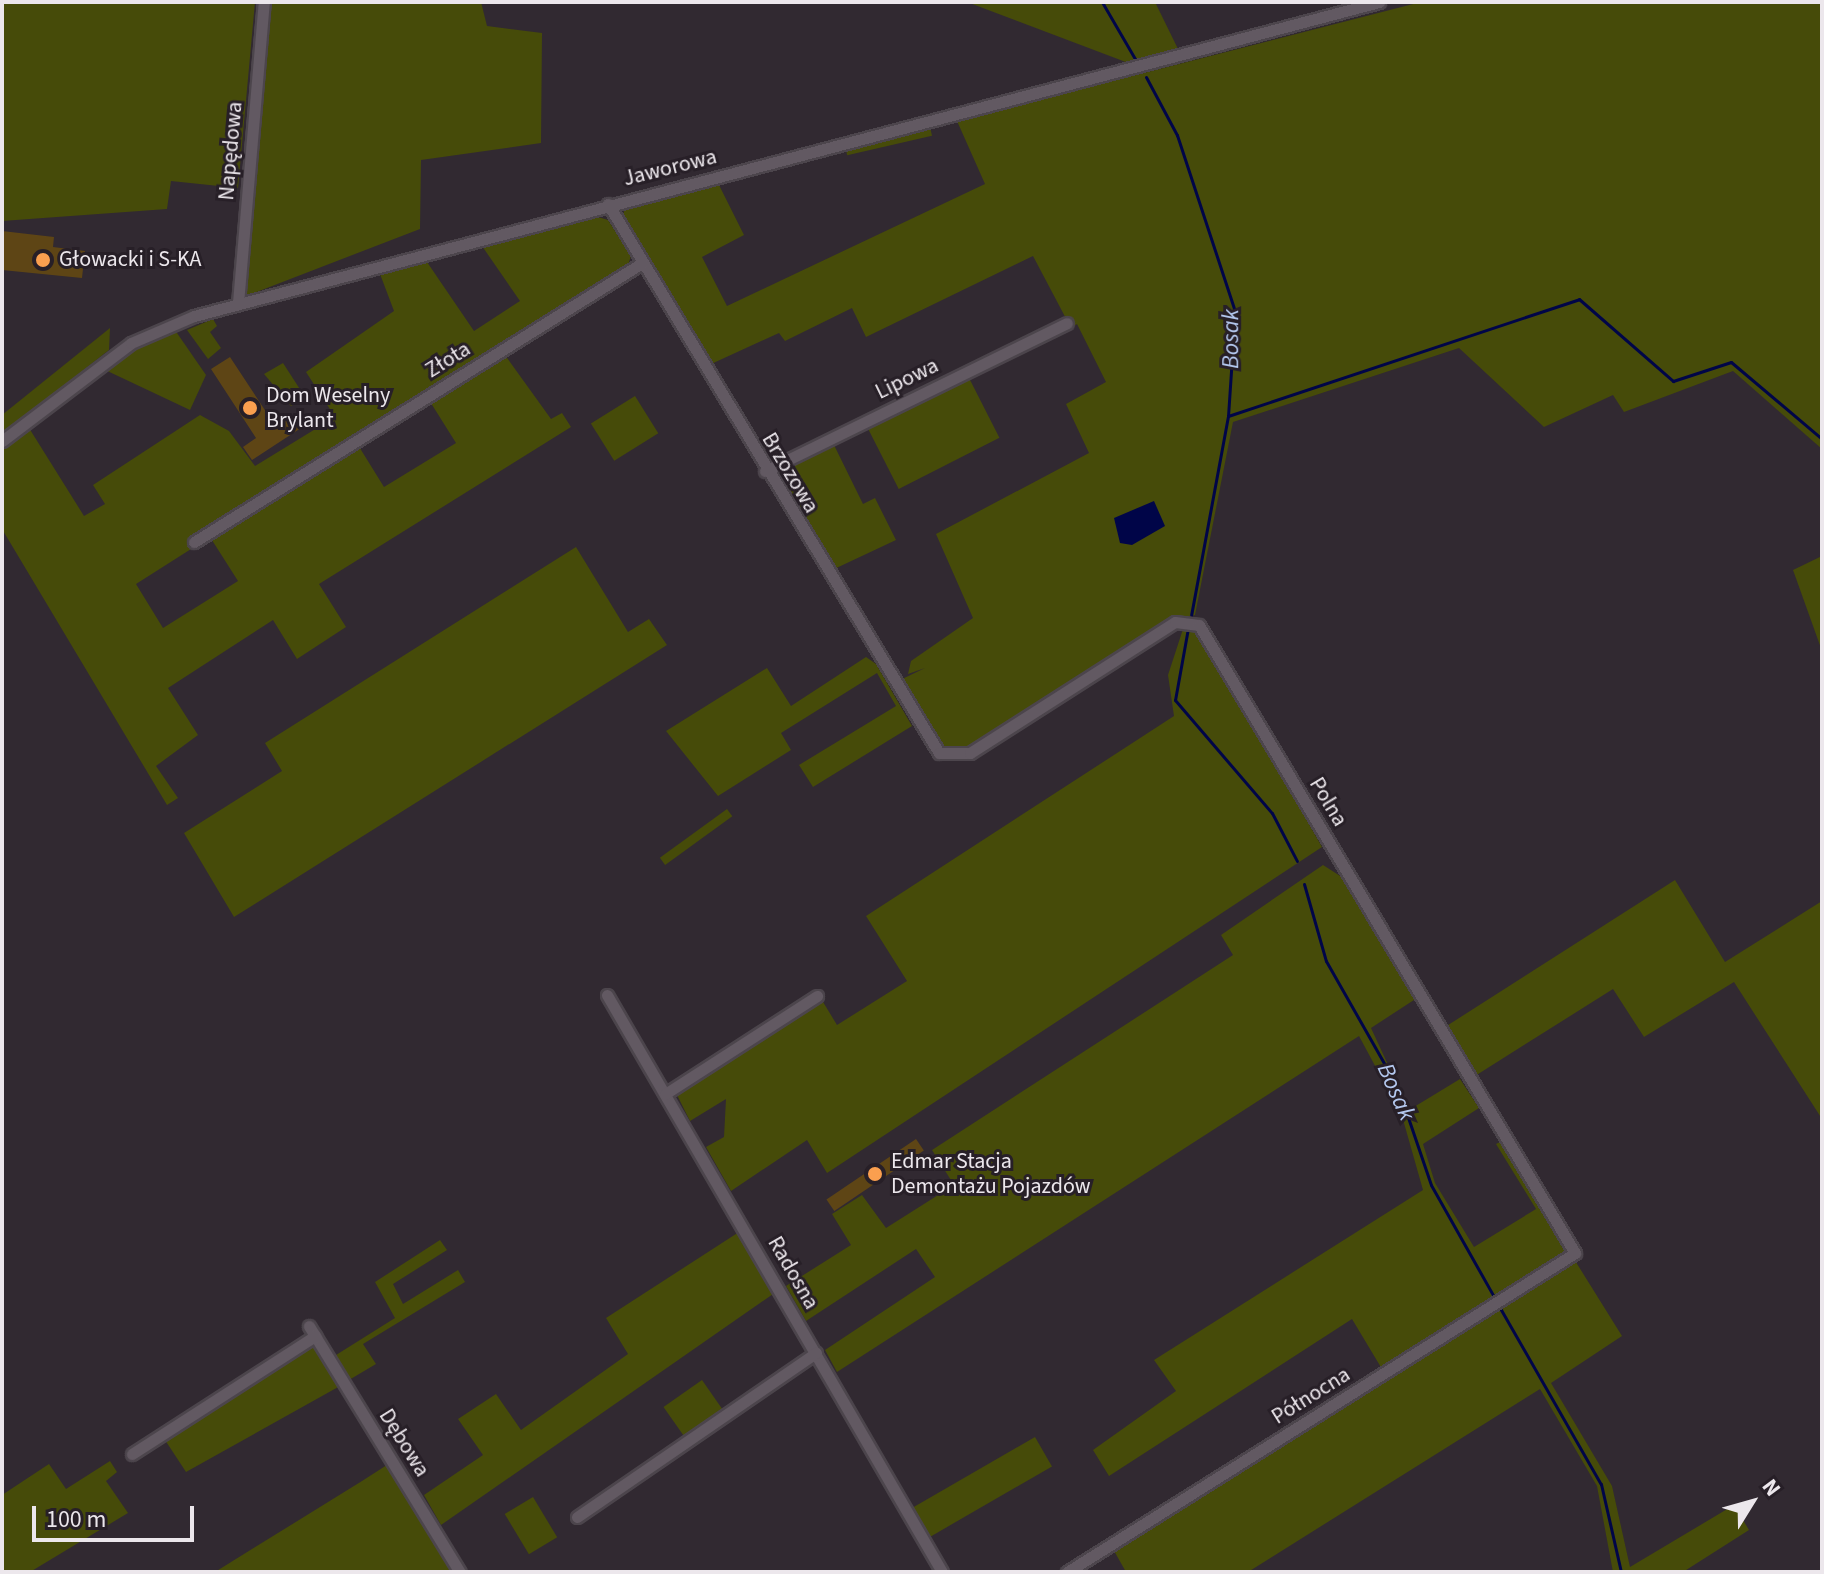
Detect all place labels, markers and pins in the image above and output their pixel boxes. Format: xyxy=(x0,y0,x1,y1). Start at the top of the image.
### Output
place label: Głowacki i S-KA xyxy=(59,247,202,273)
marker: Głowacki i S-KA xyxy=(34,251,52,269)
place label: Dom Weselny Brylant xyxy=(266,382,390,434)
marker: Dom Weselny Brylant xyxy=(241,399,259,417)
place label: Edmar Stacja Demontażu Pojazdów xyxy=(891,1148,1091,1200)
marker: Edmar Stacja Demontażu Pojazdów xyxy=(866,1165,884,1183)

